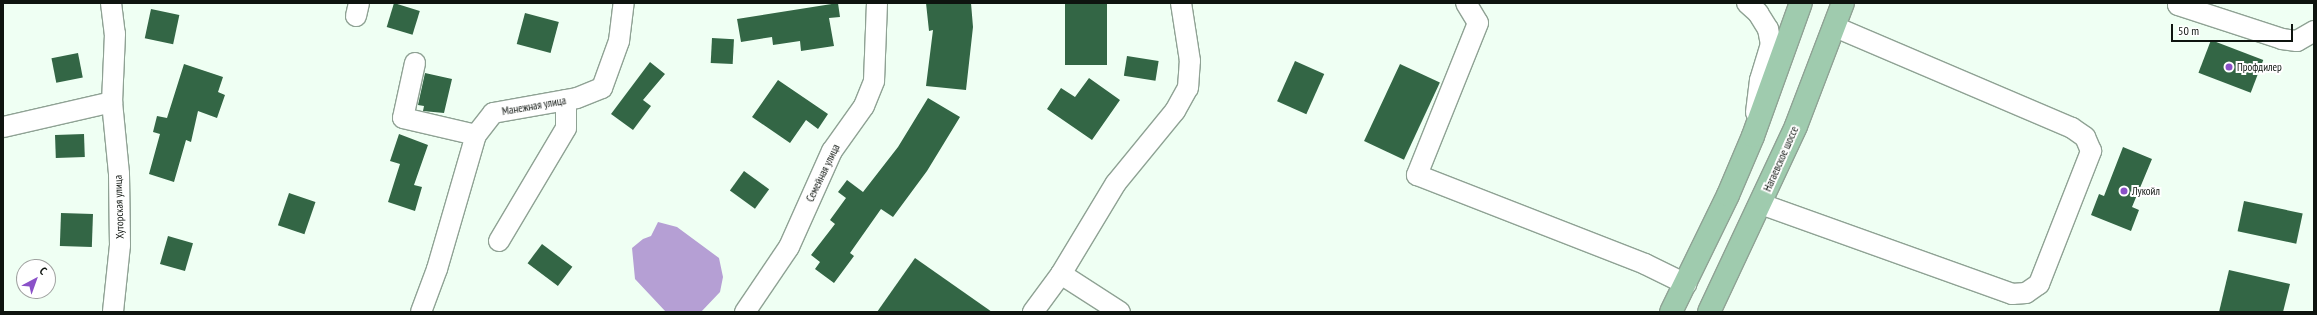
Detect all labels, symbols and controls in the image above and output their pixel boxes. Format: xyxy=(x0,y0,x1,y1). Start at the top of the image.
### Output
scale bar xyxy=(2173,16,2295,42)
text: 50 m xyxy=(2178,23,2199,38)
place label: Профдилер xyxy=(2237,60,2282,74)
marker: Профдилер xyxy=(2224,62,2234,72)
street label: Манежная улица xyxy=(501,94,567,118)
street label: Нагаевское шоссе xyxy=(1761,124,1801,194)
street label: Семейная улица xyxy=(803,142,843,204)
street label: Хуторская улица xyxy=(111,175,127,239)
place label: Лукойл xyxy=(2132,184,2160,198)
marker: Лукойл xyxy=(2119,186,2129,196)
north arrow xyxy=(16,259,56,299)
text: С xyxy=(37,264,50,278)

